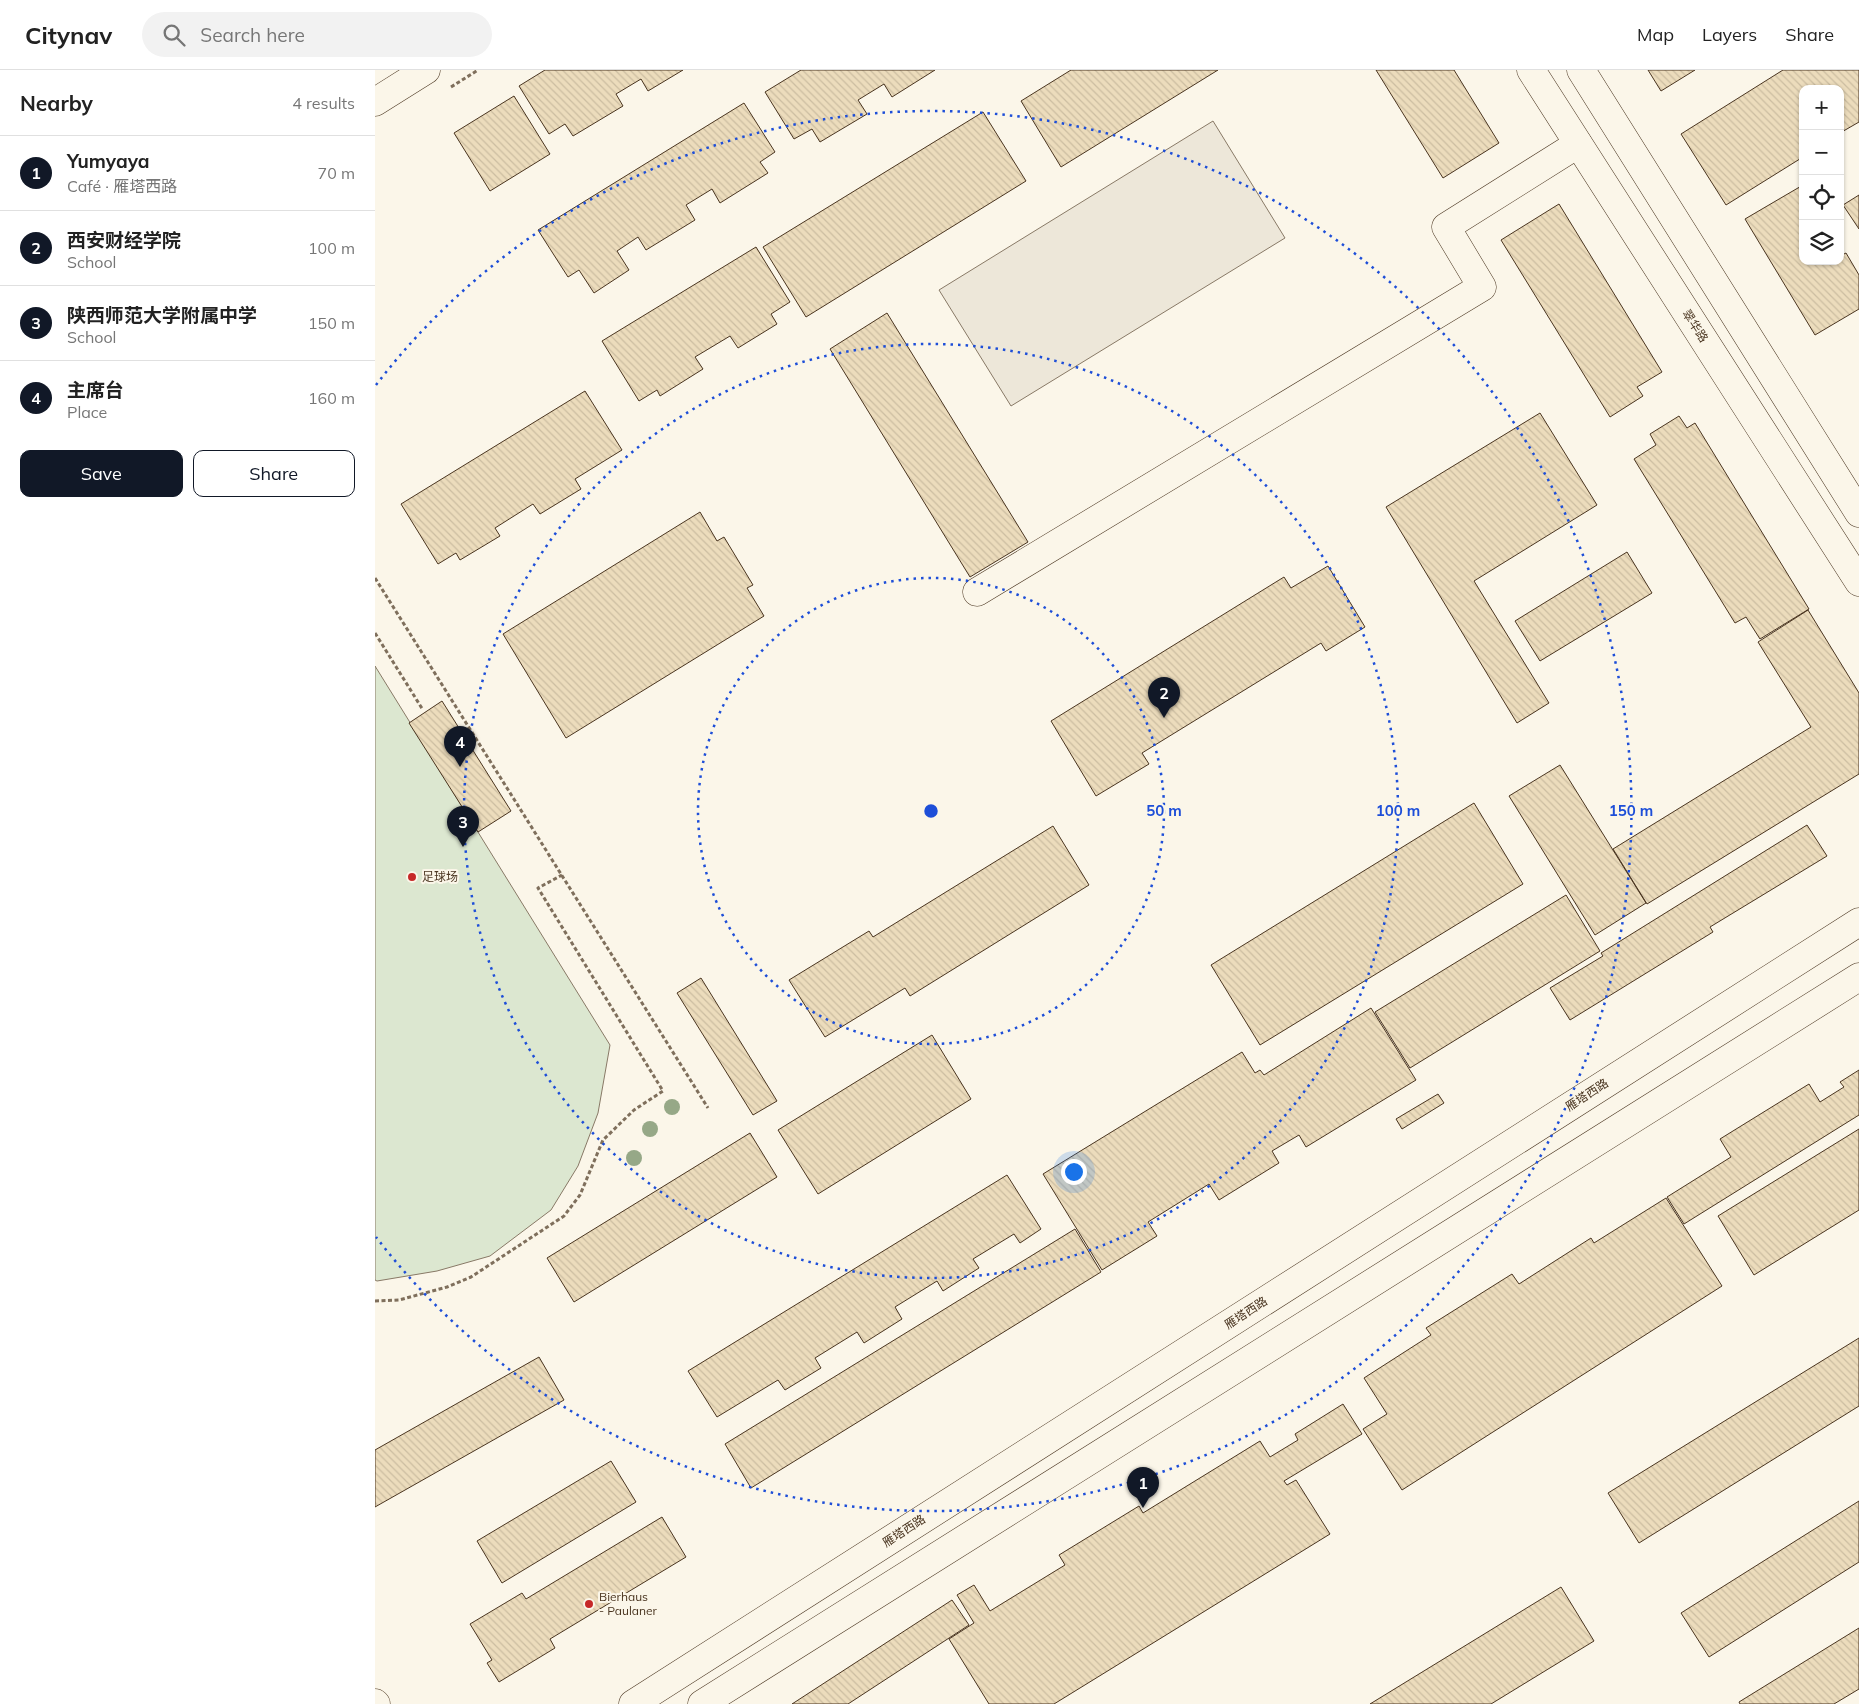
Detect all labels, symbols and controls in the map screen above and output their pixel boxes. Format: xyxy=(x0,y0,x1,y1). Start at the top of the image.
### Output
search box xyxy=(142,12,492,57)
text: Citynav xyxy=(25,20,112,50)
icon: search xyxy=(160,21,188,49)
text: Search here xyxy=(200,23,305,47)
text: Map xyxy=(1637,23,1674,46)
text: Layers xyxy=(1702,23,1757,46)
text: Share xyxy=(1785,23,1834,46)
map controls xyxy=(1799,85,1844,265)
button: + xyxy=(1799,85,1844,130)
text: Nearby xyxy=(20,90,93,116)
text: 4 results xyxy=(292,93,355,113)
button: − xyxy=(1799,130,1844,175)
text: Yumyaya xyxy=(67,149,150,173)
text: 1 xyxy=(31,163,41,183)
text: 70 m xyxy=(318,163,355,183)
button: locate xyxy=(1799,175,1844,220)
text: Café · 雁塔西路 xyxy=(67,176,177,196)
button: layers xyxy=(1799,220,1844,265)
text: 西安财经学院 xyxy=(67,228,181,252)
text: 2 xyxy=(31,238,41,258)
text: 100 m xyxy=(308,238,355,258)
text: School xyxy=(67,252,116,272)
text: 陕西师范大学附属中学 xyxy=(67,303,257,327)
street label: 翠华路 xyxy=(1679,307,1712,345)
text: 3 xyxy=(31,313,41,333)
text: 150 m xyxy=(308,313,355,333)
text: School xyxy=(67,327,116,347)
text: 主席台 xyxy=(67,378,124,402)
text: 4 xyxy=(31,388,41,408)
text: 160 m xyxy=(308,388,355,408)
text: Place xyxy=(67,402,107,422)
button: Save xyxy=(20,450,183,497)
button: Share xyxy=(193,450,355,497)
pin: 2 xyxy=(1148,677,1180,718)
pin: 4 xyxy=(444,726,476,767)
text: 50 m xyxy=(1146,801,1182,820)
text: 100 m xyxy=(1376,801,1420,820)
text: 150 m xyxy=(1609,801,1653,820)
centre of rings xyxy=(922,802,940,820)
pin: 3 xyxy=(447,806,479,847)
place label: 足球场 xyxy=(422,869,458,884)
marker: 足球场 xyxy=(406,871,418,883)
street label: 雁塔西路 xyxy=(1563,1075,1611,1114)
your location xyxy=(1061,1159,1087,1185)
street label: 雁塔西路 xyxy=(1222,1293,1270,1332)
pin: 1 xyxy=(1127,1467,1159,1508)
street label: 雁塔西路 xyxy=(880,1511,928,1550)
place label: Bierhaus - Paulaner xyxy=(599,1589,658,1618)
marker: Bierhaus - Paulaner xyxy=(583,1598,595,1610)

